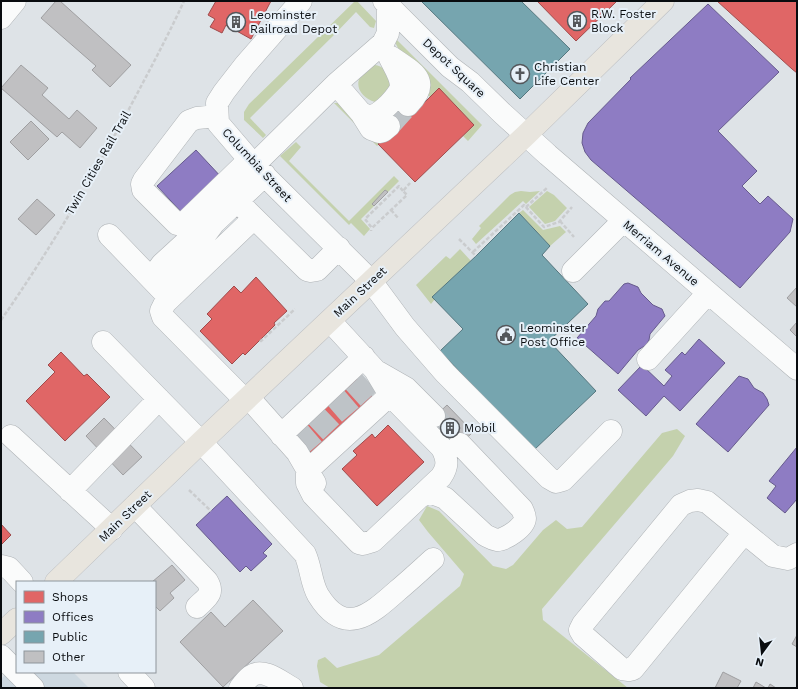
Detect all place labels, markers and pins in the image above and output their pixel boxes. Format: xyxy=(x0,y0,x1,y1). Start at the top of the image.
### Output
place label: R.W. Foster Block xyxy=(591,7,656,35)
place label: Leominster Railroad Depot xyxy=(250,8,337,36)
building icon: R.W. Foster Block xyxy=(566,10,588,32)
building icon: Leominster Railroad Depot xyxy=(225,11,247,33)
place label: Christian Life Center xyxy=(534,60,599,88)
church icon: Christian Life Center xyxy=(509,63,531,85)
place label: Leominster Post Office xyxy=(520,321,586,349)
public building icon: Leominster Post Office xyxy=(495,324,517,346)
building icon: Mobil xyxy=(439,417,461,439)
place label: Mobil xyxy=(464,421,496,435)

